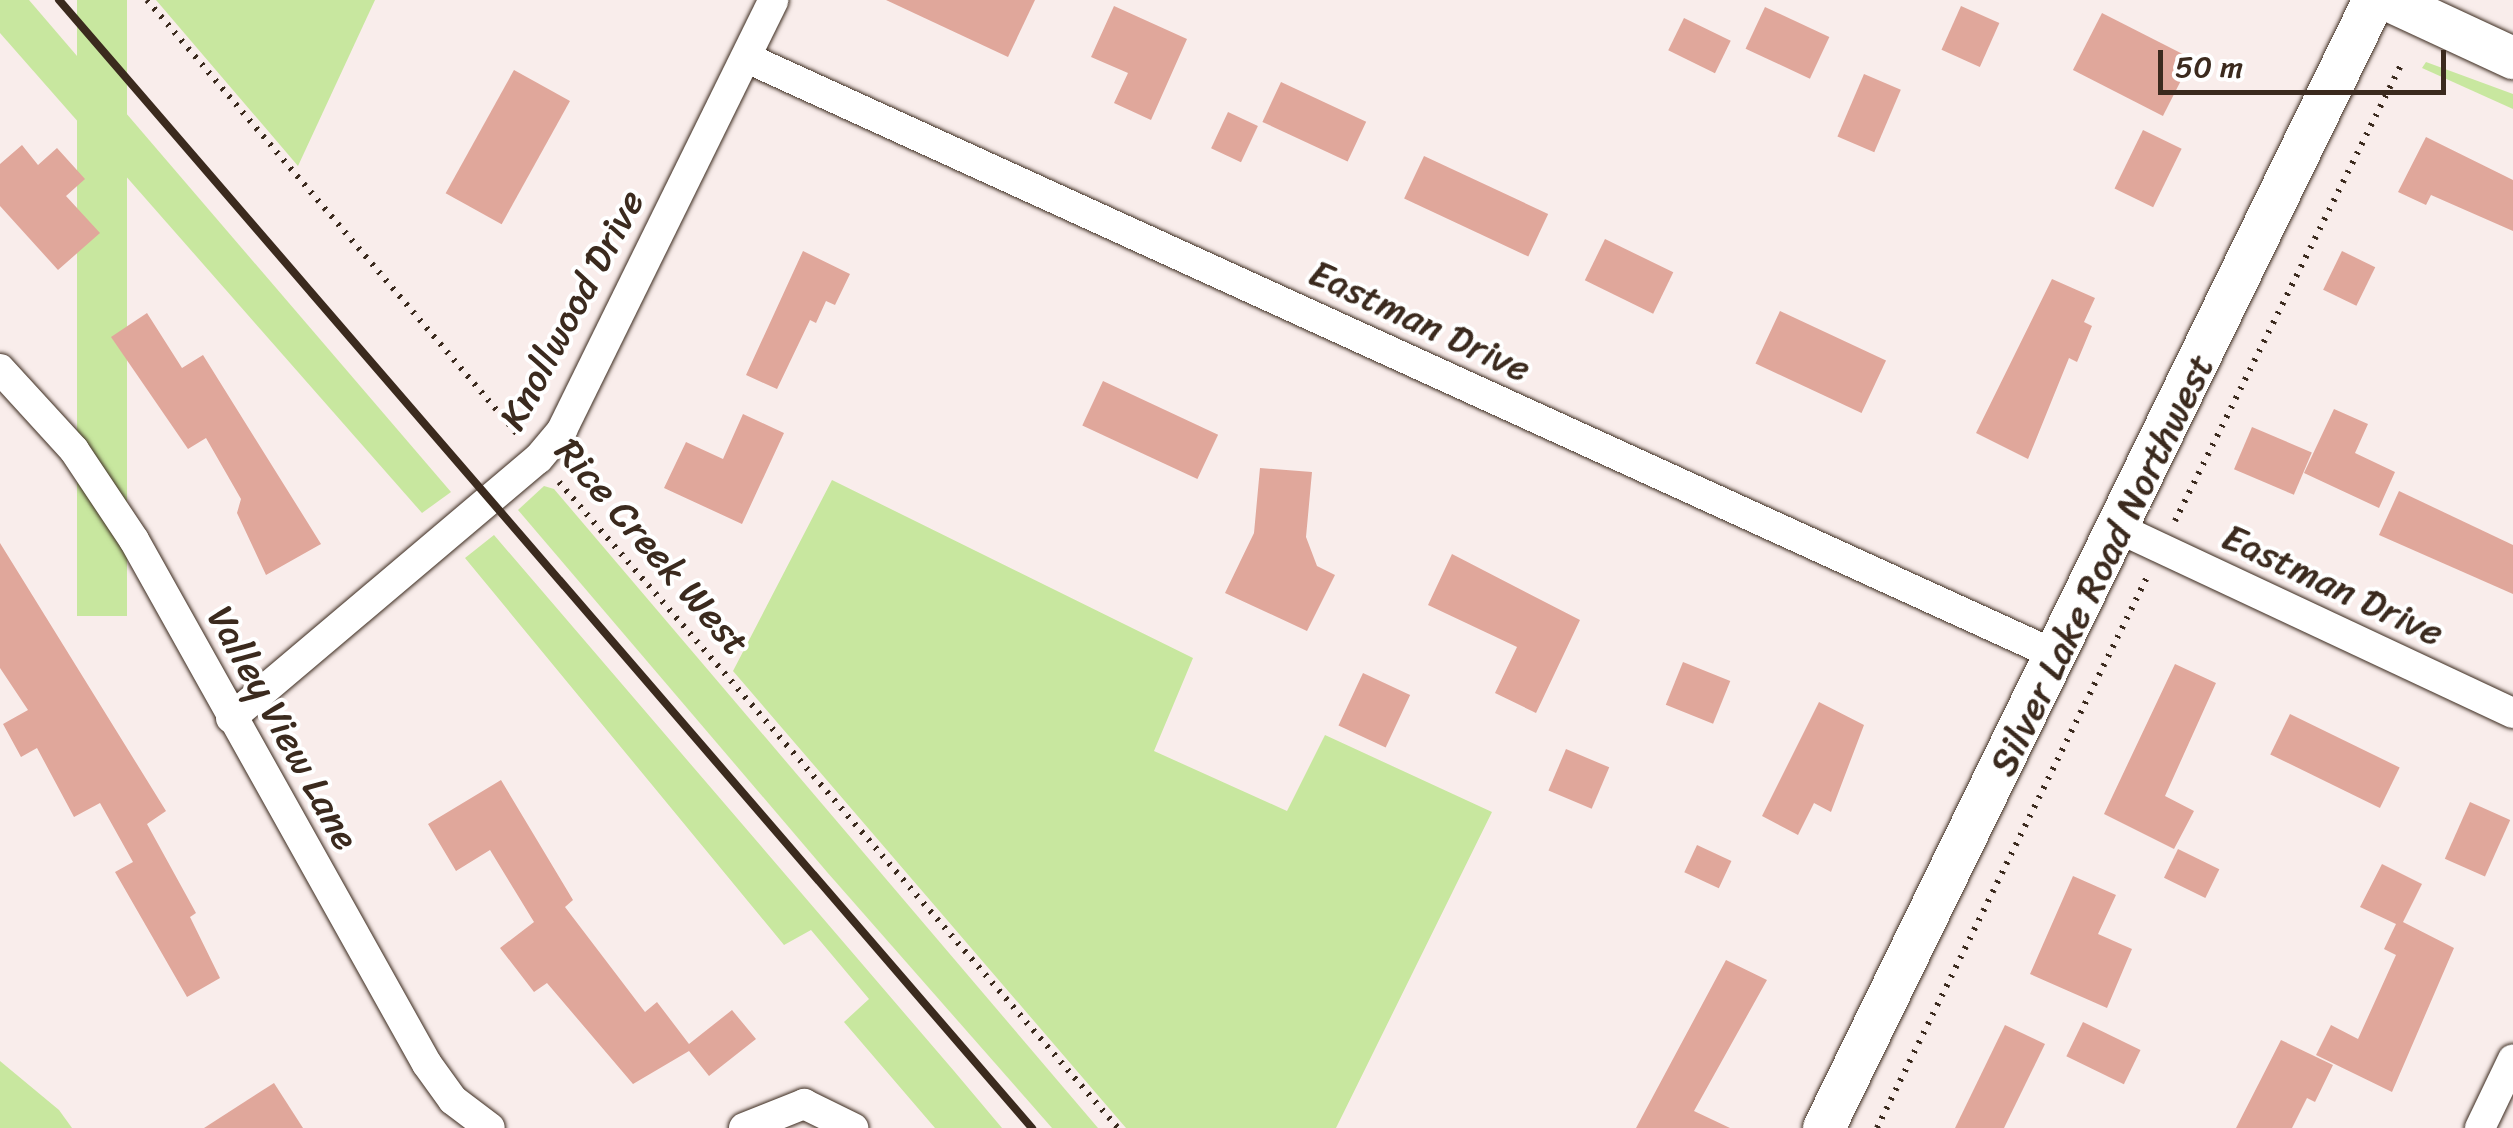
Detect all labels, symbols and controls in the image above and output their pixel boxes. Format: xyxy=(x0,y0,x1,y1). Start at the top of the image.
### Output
scale bar xyxy=(2163,30,2450,92)
text: 50 m xyxy=(2175,40,2243,94)
street label: Knollwood Drive xyxy=(490,182,654,438)
street label: Eastman Drive xyxy=(1302,250,1538,392)
street label: Silver Lake Road Northwest xyxy=(1980,348,2224,782)
street label: Rice Creek West xyxy=(545,429,759,665)
street label: Eastman Drive xyxy=(2215,514,2451,656)
street label: Valley View Lane xyxy=(196,597,370,859)

